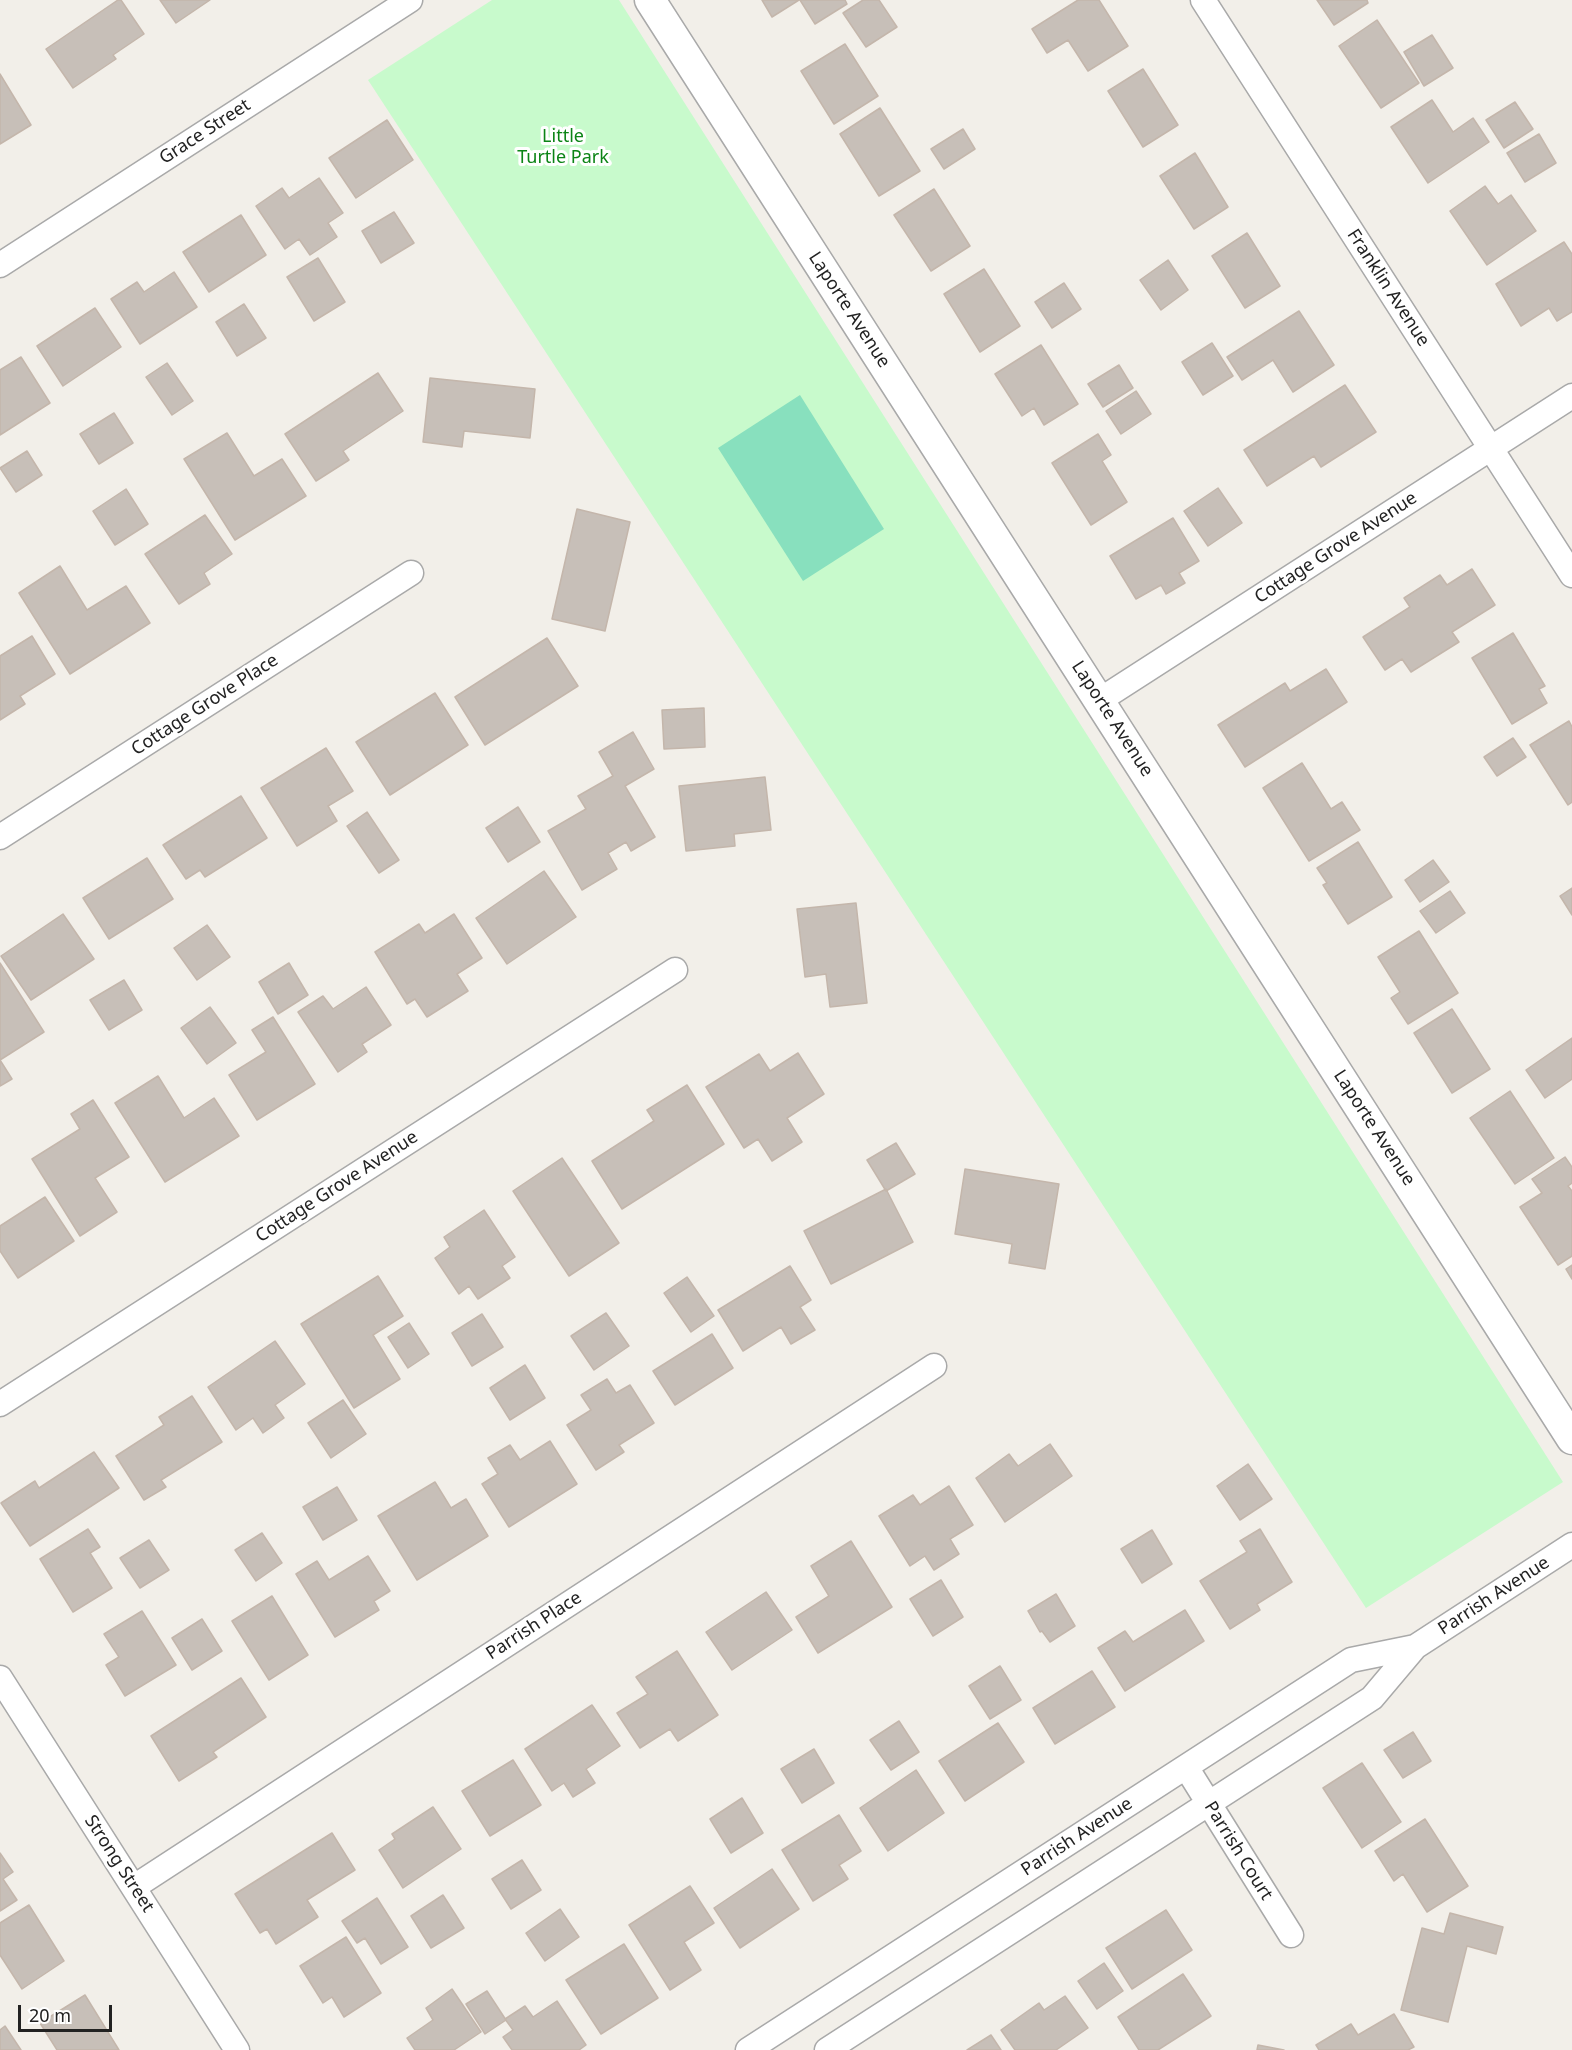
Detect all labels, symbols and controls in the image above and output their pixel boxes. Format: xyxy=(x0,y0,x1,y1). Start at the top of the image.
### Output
street label: Grace Street xyxy=(156,95,254,169)
park label: Little Turtle Park xyxy=(517,126,609,168)
street label: Franklin Avenue xyxy=(1342,225,1434,351)
street label: Laporte Avenue xyxy=(804,248,894,372)
street label: Cottage Grove Avenue xyxy=(1251,487,1421,609)
street label: Cottage Grove Place xyxy=(128,650,282,760)
street label: Laporte Avenue xyxy=(1067,657,1157,781)
street label: Laporte Avenue xyxy=(1329,1066,1419,1190)
street label: Cottage Grove Avenue xyxy=(252,1126,422,1248)
street label: Parrish Avenue xyxy=(1434,1552,1554,1640)
street label: Parrish Place xyxy=(482,1587,586,1665)
street label: Parrish Avenue xyxy=(1017,1793,1137,1881)
street label: Parrish Court xyxy=(1199,1798,1277,1904)
street label: Strong Street xyxy=(80,1811,158,1917)
scale bar xyxy=(21,1993,116,2031)
text: 20 m xyxy=(29,2003,71,2027)

